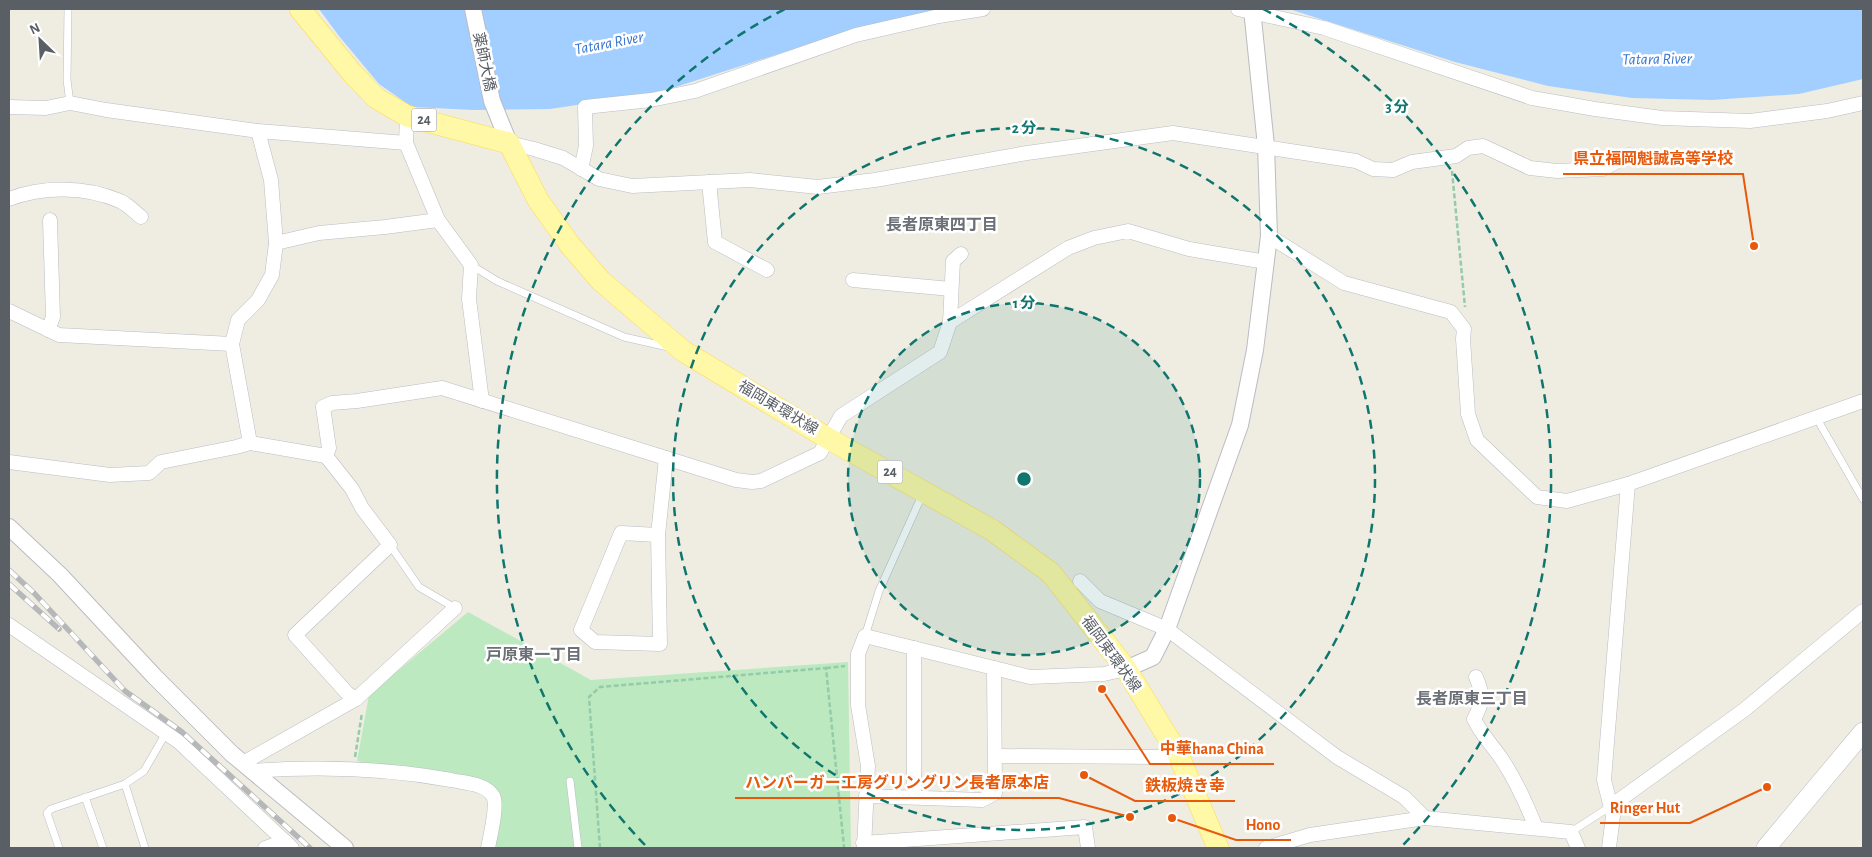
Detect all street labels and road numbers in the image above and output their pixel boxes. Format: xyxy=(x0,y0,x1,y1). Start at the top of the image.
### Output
street label: 薬師大橋 xyxy=(470,31,499,93)
road number: 24 xyxy=(412,108,436,132)
street label: 福岡東環状線 xyxy=(736,377,821,438)
road number: 24 xyxy=(878,461,902,484)
street label: 福岡東環状線 xyxy=(1078,612,1145,695)

